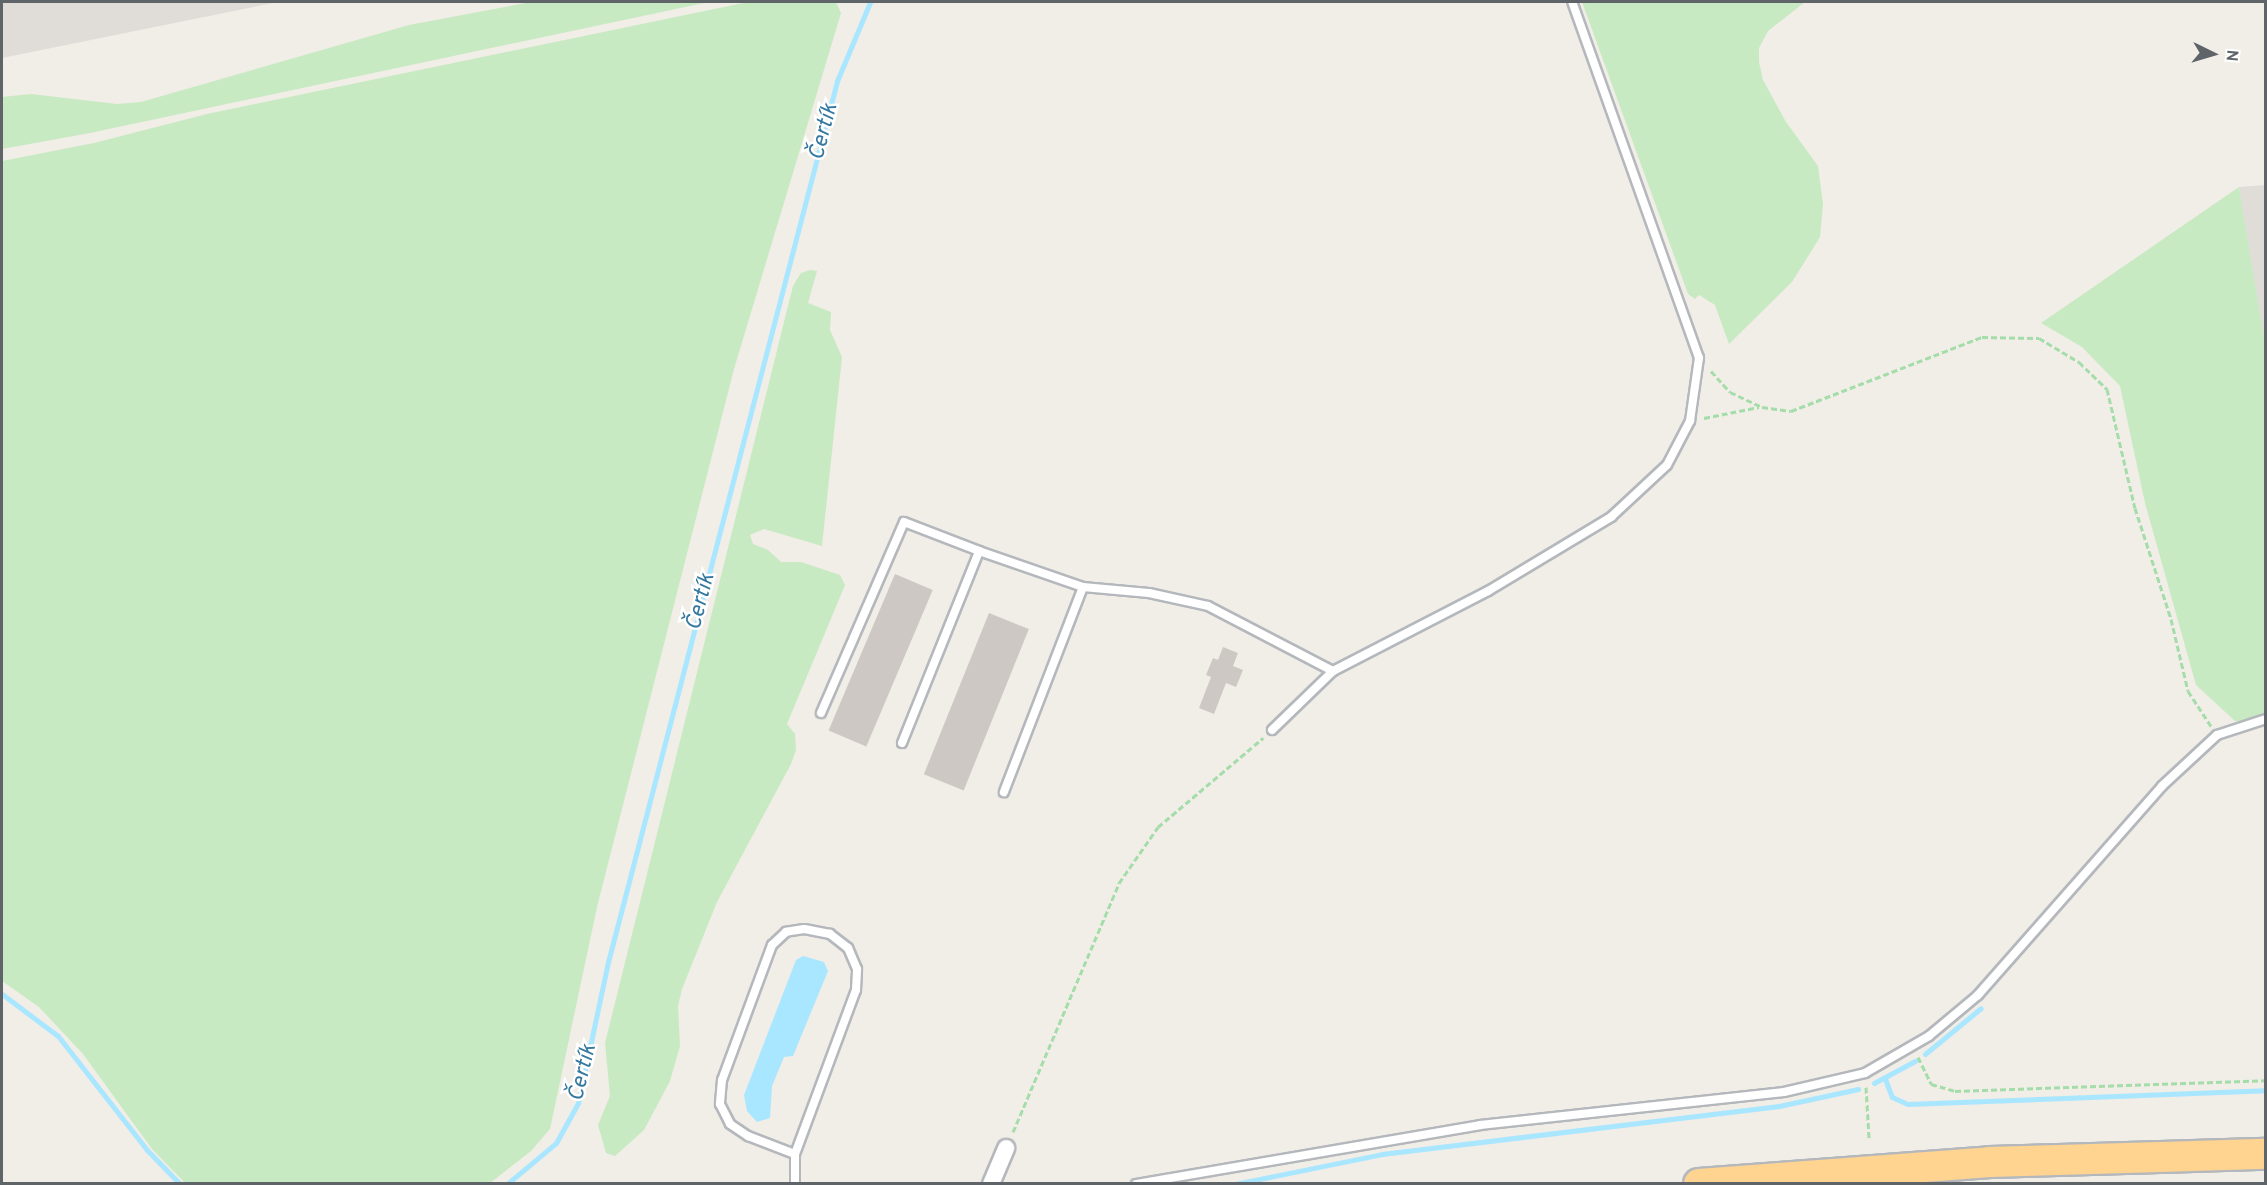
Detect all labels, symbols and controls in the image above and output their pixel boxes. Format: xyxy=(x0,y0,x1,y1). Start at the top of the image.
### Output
north arrow xyxy=(2183,24,2243,84)
text: N xyxy=(2220,49,2241,62)
water label: Čertík xyxy=(804,101,844,163)
water label: Čertík xyxy=(681,571,721,633)
water label: Čertík xyxy=(563,1042,603,1104)

